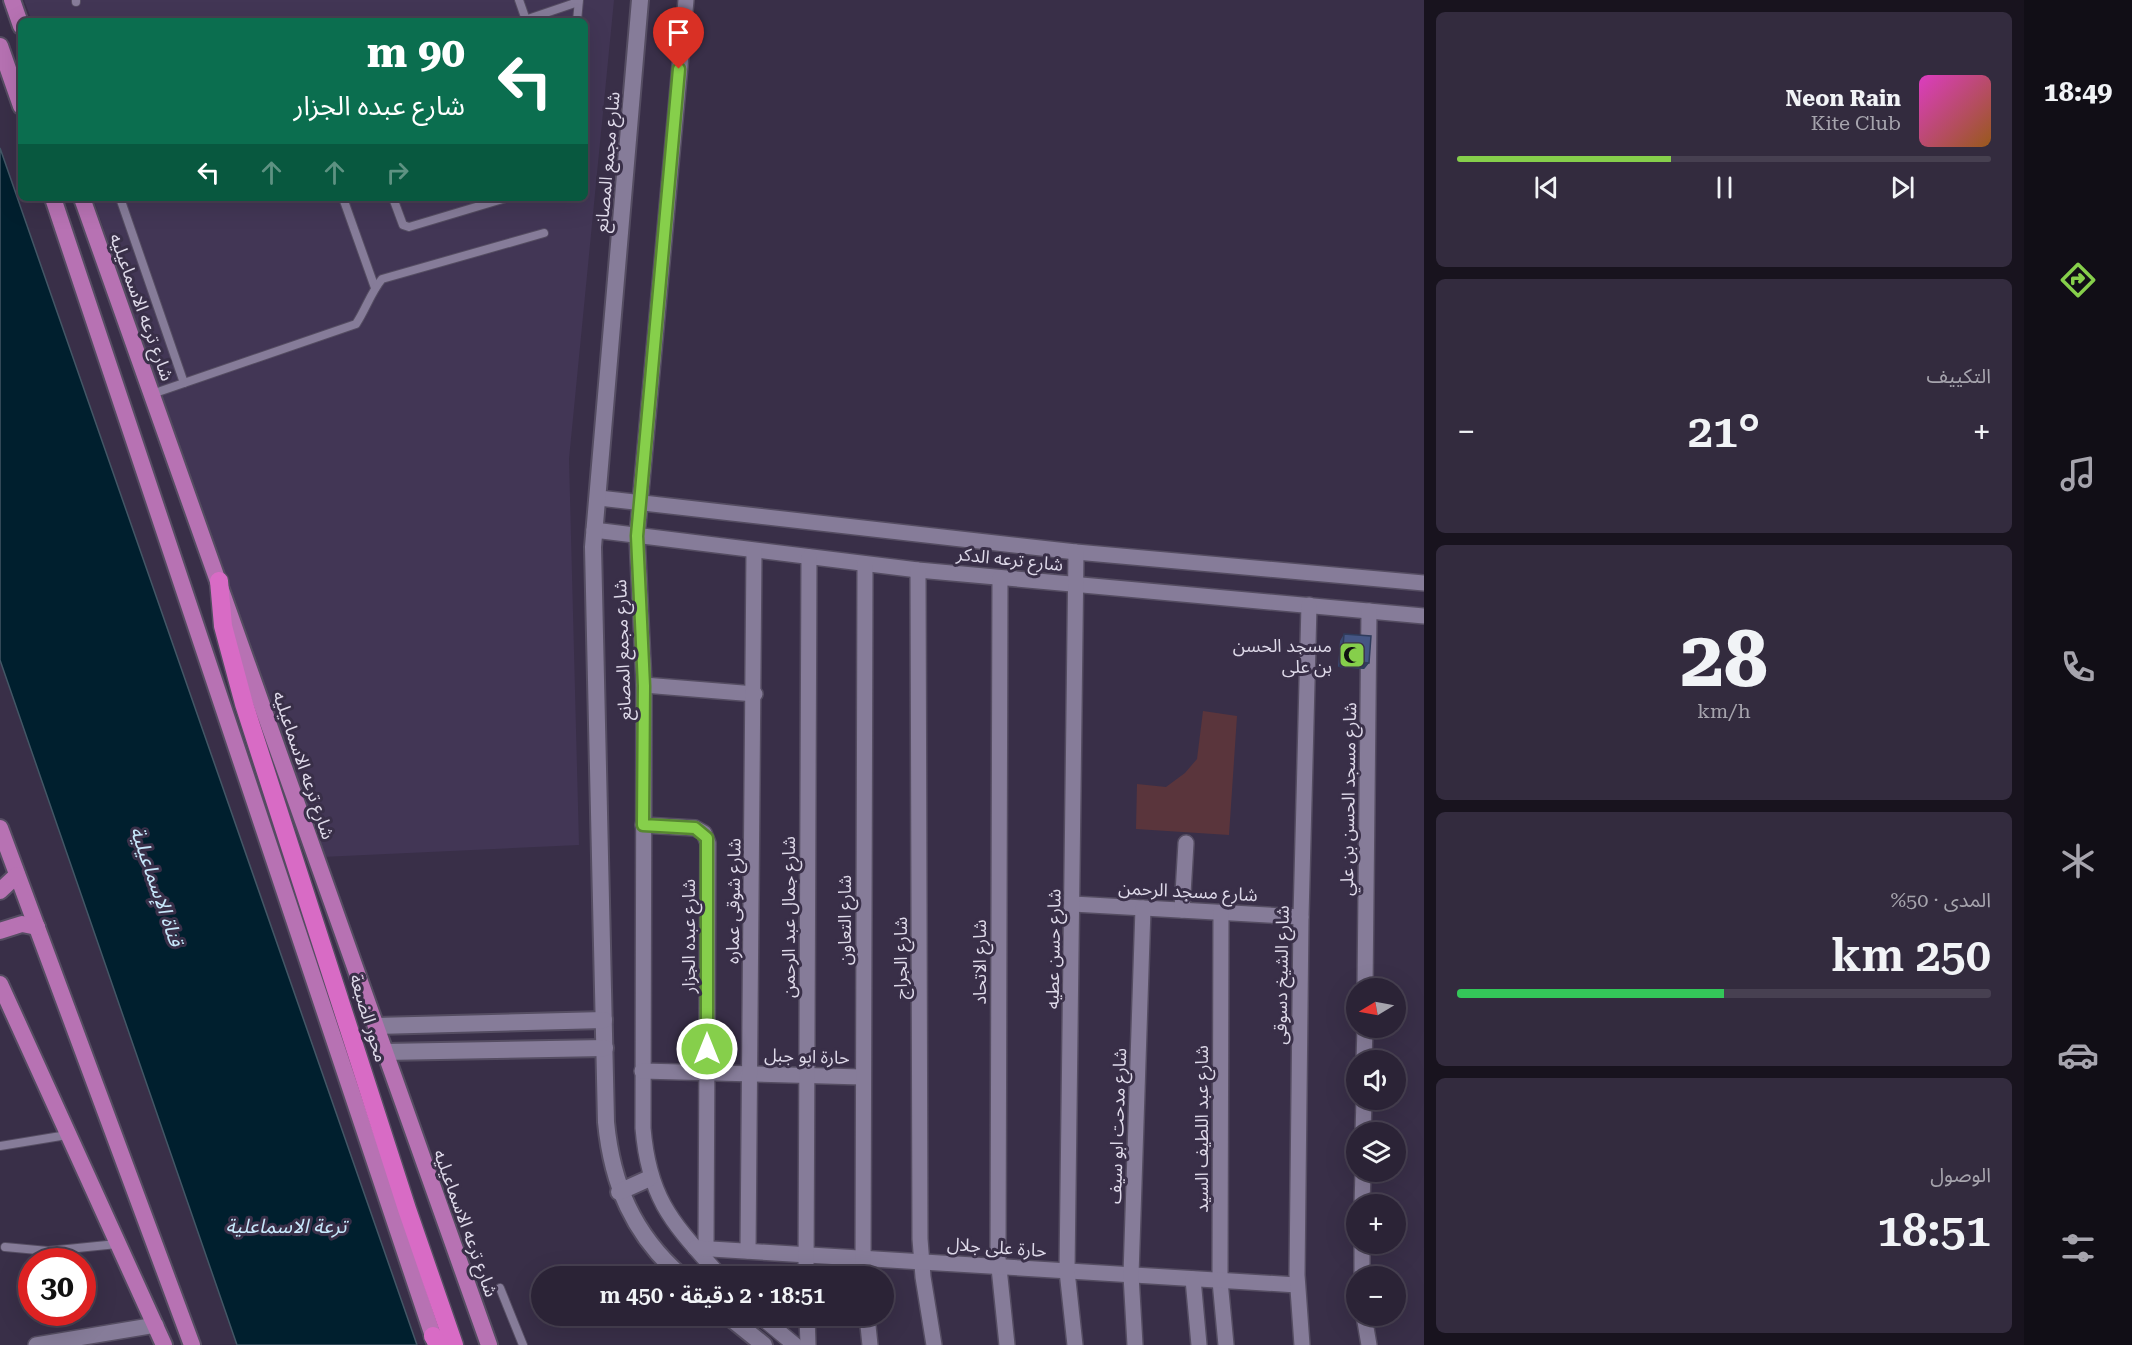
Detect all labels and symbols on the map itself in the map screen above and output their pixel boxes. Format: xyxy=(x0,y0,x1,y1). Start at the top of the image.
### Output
pin xyxy=(653,7,704,69)
street label: شارع مجمع المصانع xyxy=(590,91,628,234)
street label: شارع ترعه الاسماعيليه xyxy=(102,230,178,385)
street label: شارع ترعه الدكر xyxy=(954,543,1064,579)
street label: شارع مجمع المصانع xyxy=(609,579,639,721)
place label: مسجد الحسن بن على xyxy=(1233,635,1332,678)
mosque icon: مسجد الحسن بن على xyxy=(1337,640,1367,670)
street label: شارع ترعه الاسماعيليه xyxy=(265,688,339,843)
street label: شارع مسجد الحسن بن علي xyxy=(1336,702,1364,896)
water label: قناة الإسماعيلية xyxy=(123,823,189,951)
street label: شارع جمال عبد الرحمن xyxy=(778,836,803,998)
street label: شارع شوقى عماره xyxy=(721,838,749,964)
street label: شارع التعاون xyxy=(834,875,859,965)
street label: شارع مسجد الرحمن xyxy=(1118,877,1258,909)
street label: شارع عبده الجزار xyxy=(678,879,703,994)
street label: شارع حسن عطيه xyxy=(1041,889,1069,1010)
street label: شارع الشيخ دسوقى xyxy=(1269,905,1297,1045)
street label: شارع الجراج xyxy=(890,917,915,999)
street label: شارع الاتحاد xyxy=(969,919,994,1005)
street label: محور الضبعة xyxy=(345,971,392,1065)
north arrow xyxy=(1346,978,1406,1038)
position arrow xyxy=(675,1017,739,1081)
street label: حارة ابو جبل xyxy=(764,1044,850,1069)
street label: شارع عبد اللطيف السيد xyxy=(1191,1045,1216,1213)
street label: شارع مدحت ابو سيف xyxy=(1104,1048,1134,1205)
street label: شارع ترعه الاسماعيليه xyxy=(426,1146,502,1301)
water label: ترعة الاسماعلية xyxy=(226,1214,350,1238)
street label: حارة على جلال xyxy=(946,1233,1047,1262)
speed limit sign: 30 xyxy=(18,1248,96,1326)

